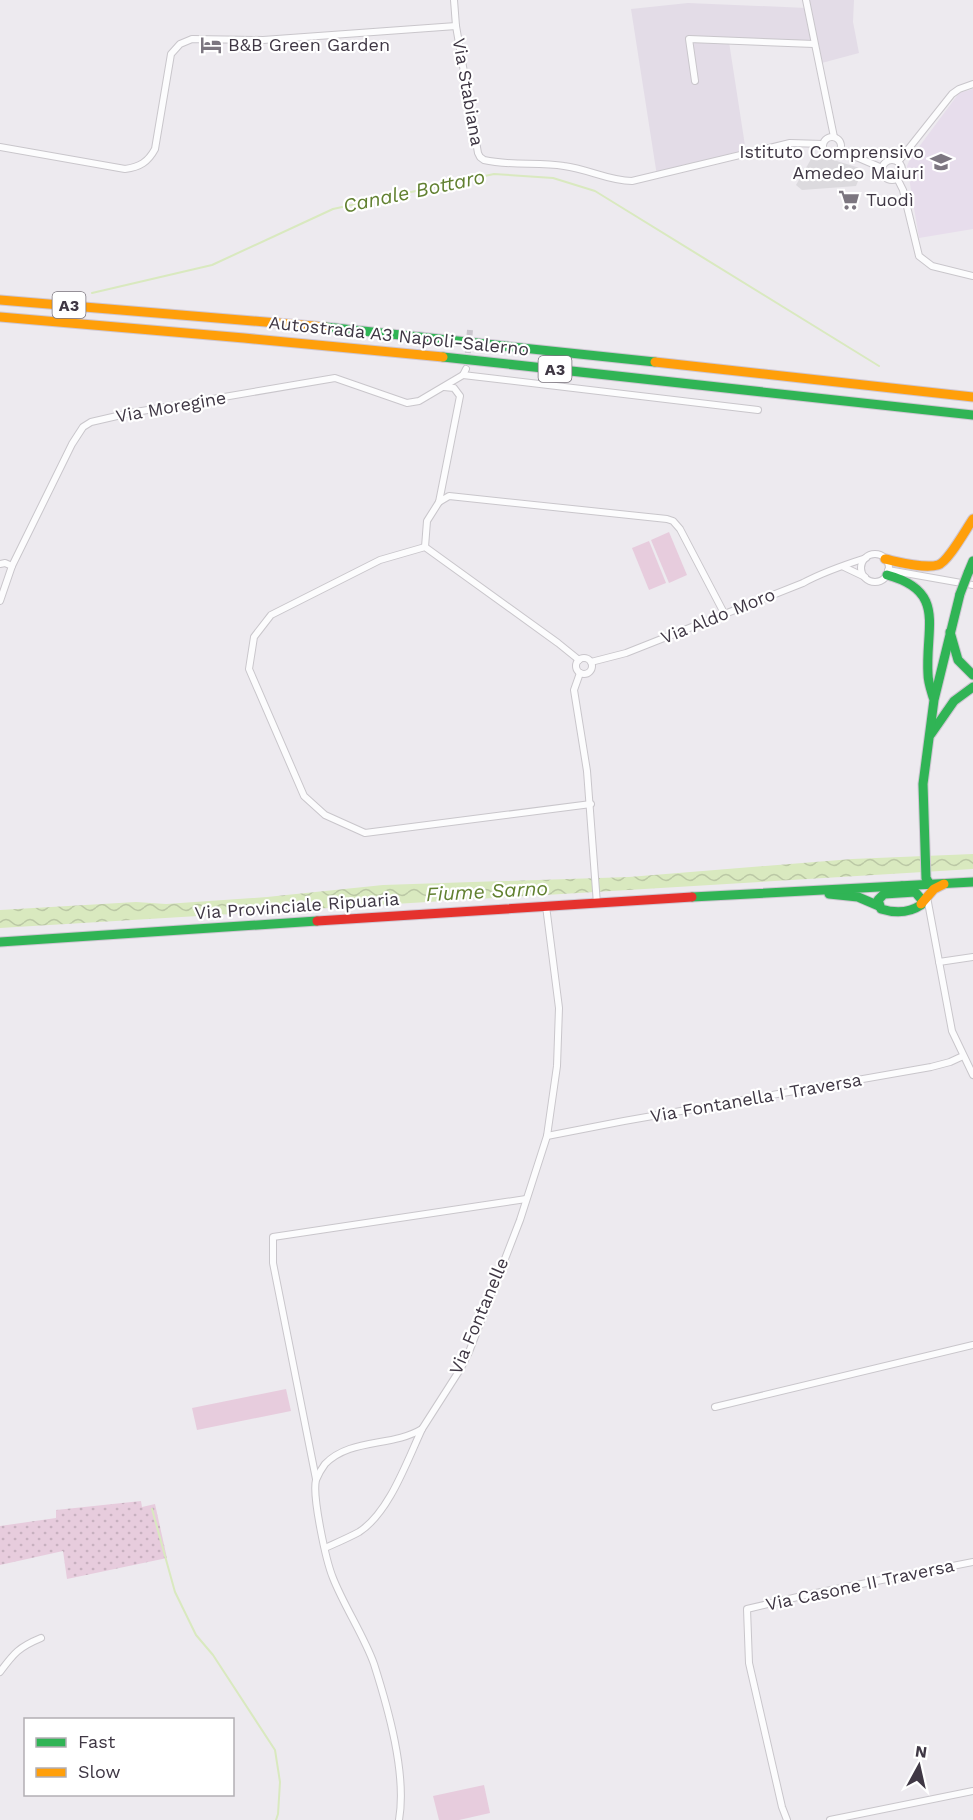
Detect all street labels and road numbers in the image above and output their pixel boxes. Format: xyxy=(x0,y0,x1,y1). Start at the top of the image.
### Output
street label: Via Stabiana xyxy=(449,36,488,148)
road number: A3 xyxy=(52,292,86,318)
street label: Autostrada A3 Napoli-Salerno xyxy=(268,311,530,360)
road number: A3 xyxy=(538,356,572,382)
street label: Via Moregine xyxy=(114,386,228,427)
street label: Via Aldo Moro xyxy=(658,583,778,648)
street label: Via Provinciale Ripuaria xyxy=(194,888,400,923)
street label: Via Fontanella I Traversa xyxy=(649,1069,863,1126)
street label: Via Fontanelle xyxy=(444,1254,513,1377)
street label: Via Casone II Traversa xyxy=(764,1554,956,1615)

